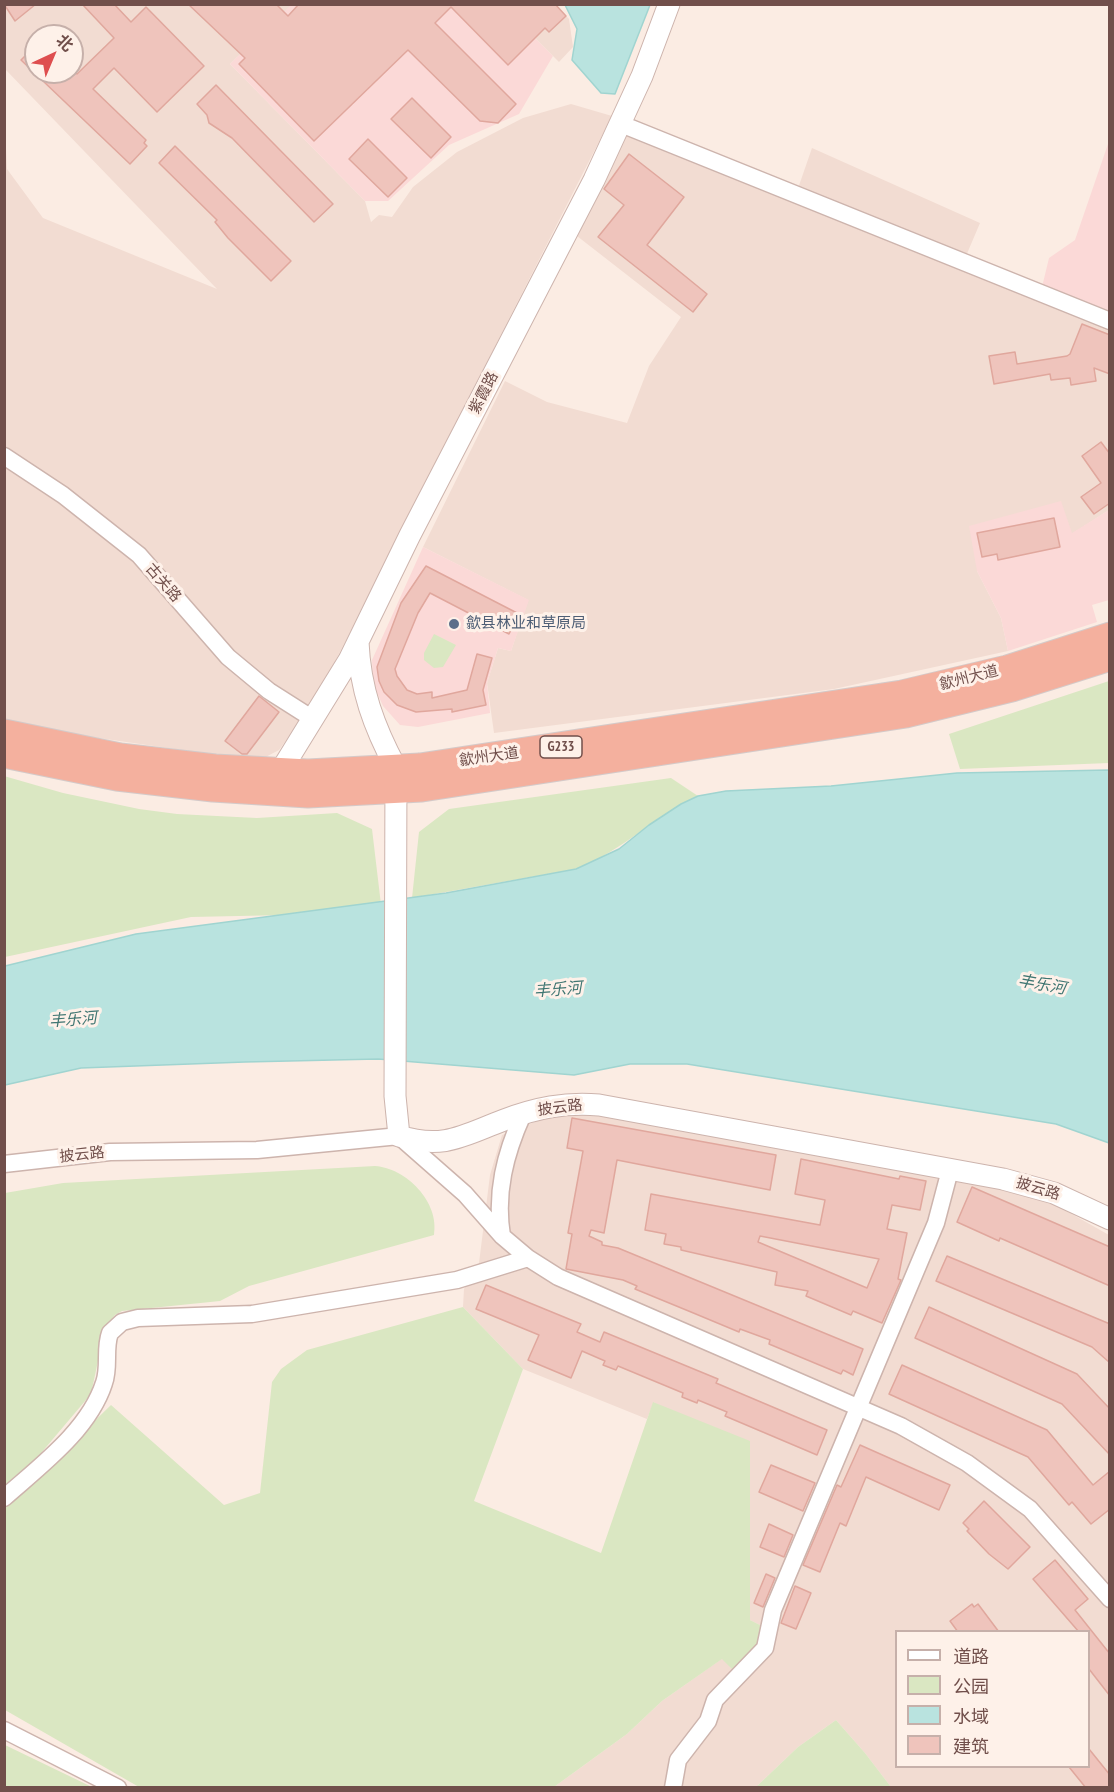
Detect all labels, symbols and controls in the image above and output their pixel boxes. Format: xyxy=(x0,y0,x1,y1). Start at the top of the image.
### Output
north arrow xyxy=(24,24,84,84)
text: 北 xyxy=(52,30,78,55)
street label: 紫霞路 xyxy=(466,369,502,417)
street label: 古关路 xyxy=(141,560,185,606)
place label: 歙县林业和草原局 xyxy=(466,615,586,633)
marker: 歙县林业和草原局 xyxy=(447,617,461,631)
street label: 歙州大道 xyxy=(938,662,1000,694)
road number: G233 xyxy=(540,736,582,758)
street label: 歙州大道 xyxy=(458,744,520,770)
water label: 丰乐河 xyxy=(1017,971,1067,999)
water label: 丰乐河 xyxy=(533,979,583,1001)
water label: 丰乐河 xyxy=(48,1009,98,1031)
street label: 披云路 xyxy=(537,1096,583,1120)
street label: 披云路 xyxy=(59,1144,105,1166)
street label: 披云路 xyxy=(1014,1174,1062,1204)
legend xyxy=(895,1630,1090,1768)
text: 道路 xyxy=(953,1645,989,1668)
text: 公园 xyxy=(953,1675,989,1698)
text: 水域 xyxy=(953,1705,989,1728)
text: 建筑 xyxy=(953,1735,989,1758)

